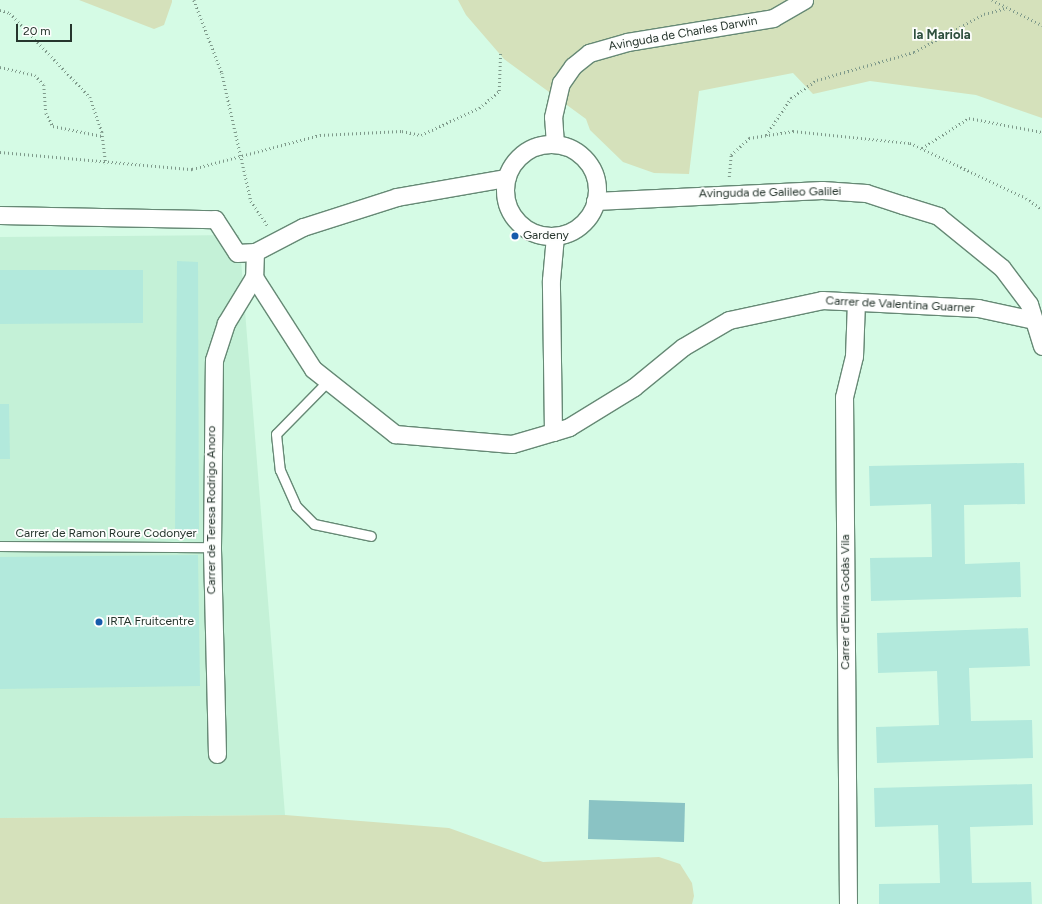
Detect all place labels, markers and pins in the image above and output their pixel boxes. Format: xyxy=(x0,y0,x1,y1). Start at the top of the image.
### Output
place label: Gardeny xyxy=(523,229,569,243)
marker: Gardeny xyxy=(510,231,520,241)
place label: IRTA Fruitcentre xyxy=(107,615,194,629)
marker: IRTA Fruitcentre xyxy=(94,617,104,627)

